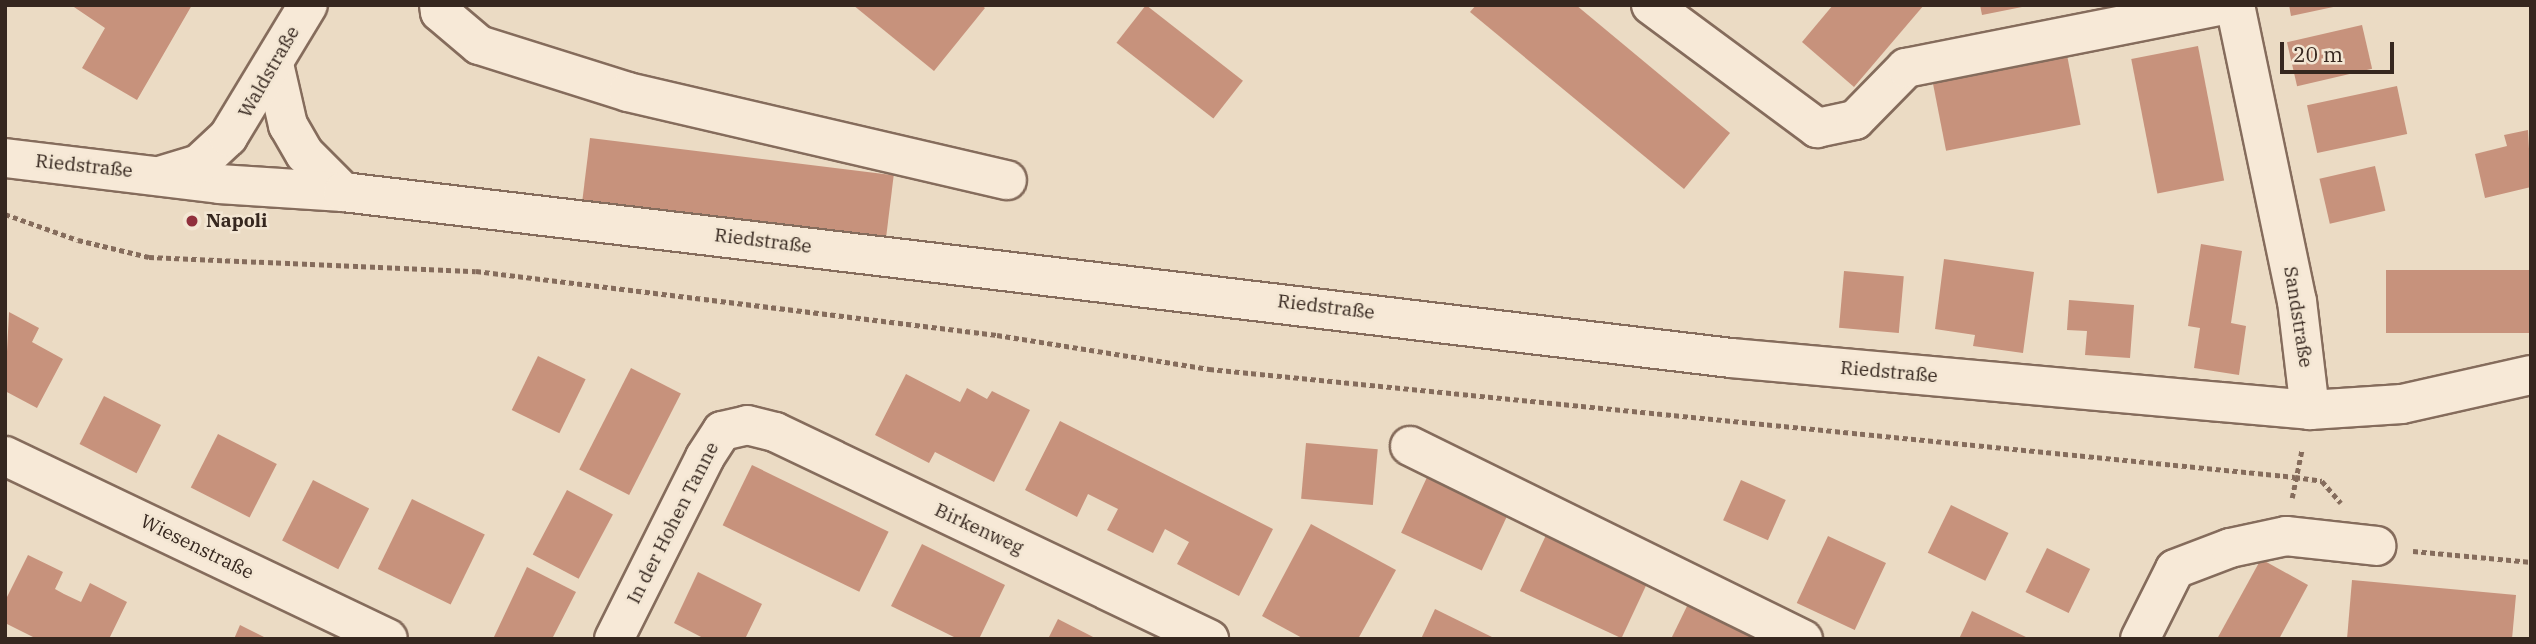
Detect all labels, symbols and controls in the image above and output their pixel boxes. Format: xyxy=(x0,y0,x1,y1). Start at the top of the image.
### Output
street label: Waldstraße xyxy=(234,22,304,122)
scale bar xyxy=(2284,28,2398,72)
text: 20 m xyxy=(2293,40,2343,68)
street label: Riedstraße xyxy=(34,150,134,182)
place label: Napoli xyxy=(206,210,267,232)
marker: Napoli xyxy=(184,213,200,229)
street label: Riedstraße xyxy=(713,224,813,258)
street label: Sandstraße xyxy=(2279,265,2317,369)
street label: Riedstraße xyxy=(1276,290,1376,324)
street label: Riedstraße xyxy=(1839,356,1939,388)
street label: In der Hohen Tanne xyxy=(622,438,724,608)
street label: Birkenweg xyxy=(931,499,1027,559)
street label: Wiesenstraße xyxy=(137,510,257,584)

